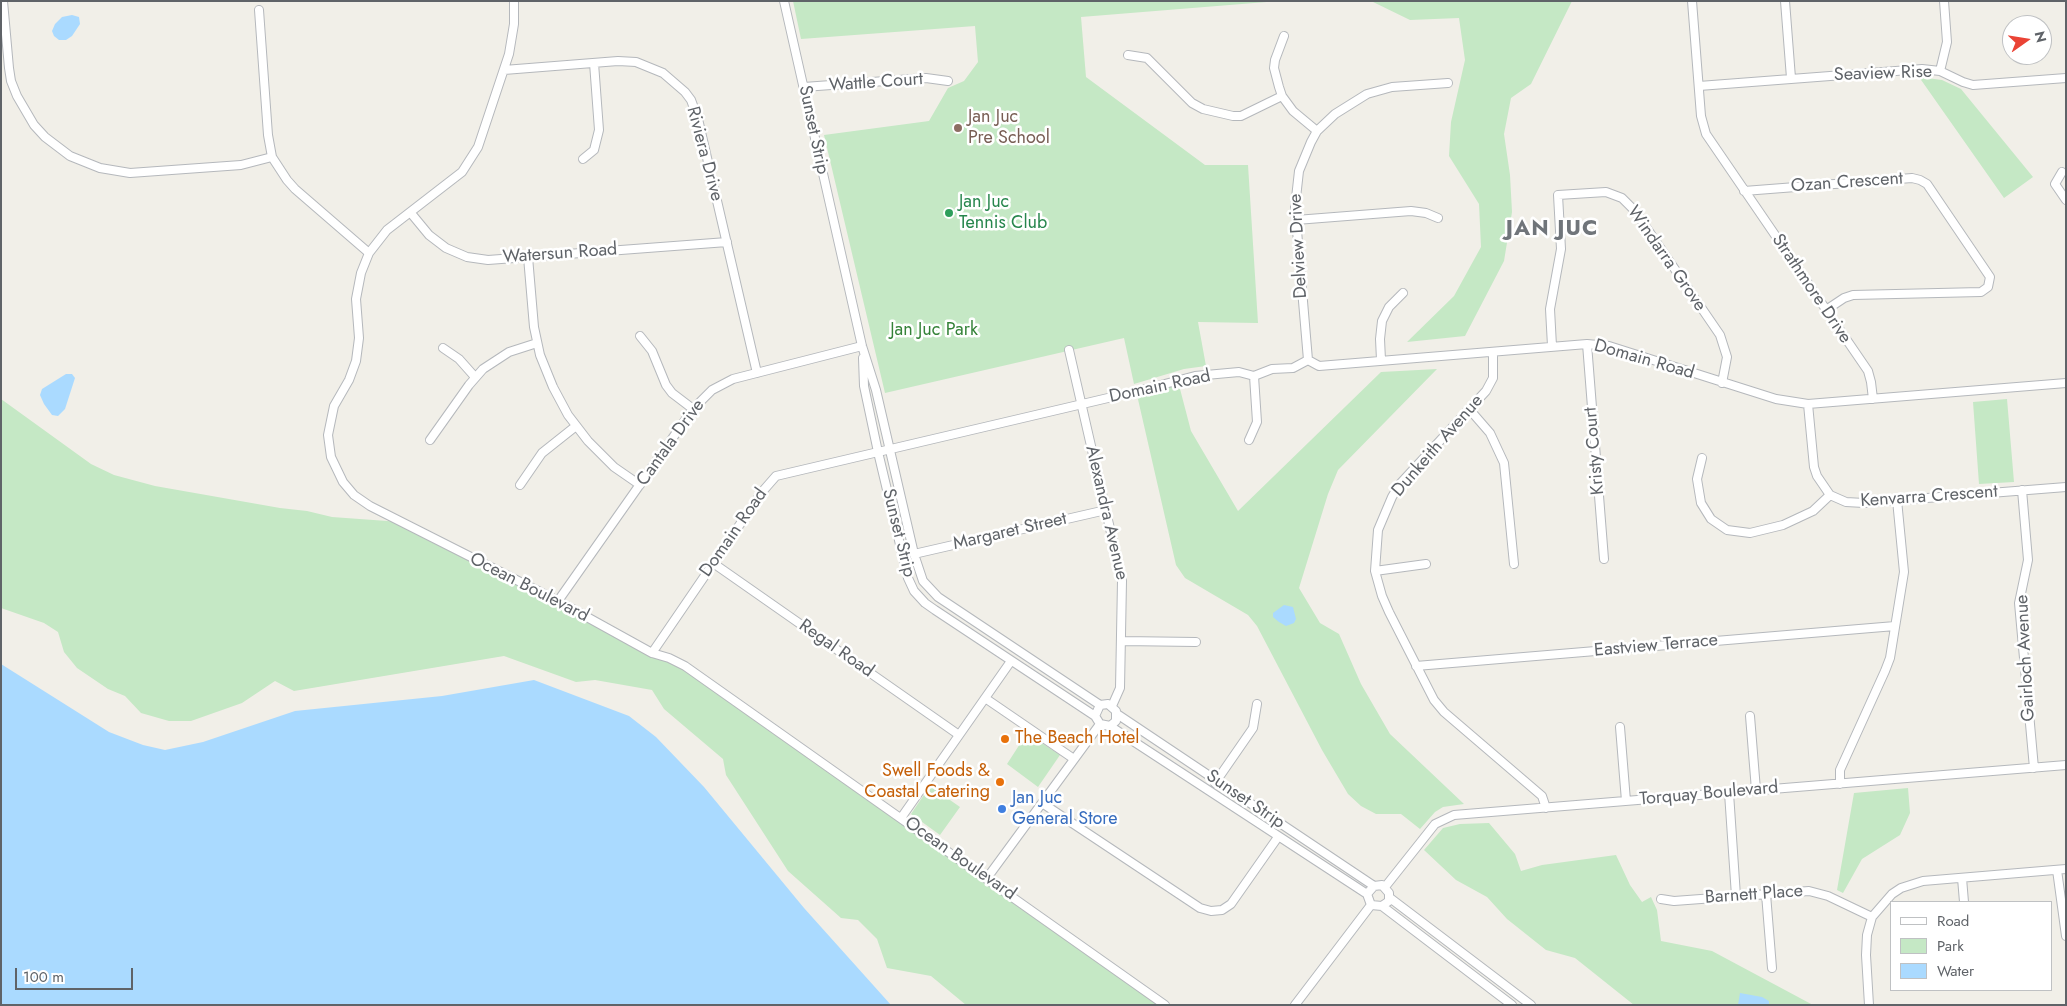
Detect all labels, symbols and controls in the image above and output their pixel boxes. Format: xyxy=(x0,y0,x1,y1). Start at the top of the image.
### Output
north arrow xyxy=(2002,15,2052,65)
text: N xyxy=(2030,29,2052,45)
street label: Seaview Rise xyxy=(1834,61,1932,87)
street label: Wattle Court xyxy=(828,69,924,97)
street label: Sunset Strip xyxy=(793,84,833,176)
street label: Riviera Drive xyxy=(681,104,727,204)
place label: Jan Juc Pre School xyxy=(968,107,1050,150)
marker: Jan Juc Pre School xyxy=(952,122,964,134)
street label: Ozan Crescent xyxy=(1790,168,1904,198)
place label: Jan Juc Tennis Club xyxy=(959,192,1047,234)
street label: Delview Drive xyxy=(1285,193,1313,299)
street label: Windarra Grove xyxy=(1622,202,1710,316)
marker: Jan Juc Tennis Club xyxy=(943,207,955,219)
district label: JAN JUC xyxy=(1505,217,1599,243)
street label: Strathmore Drive xyxy=(1766,230,1856,348)
street label: Watersun Road xyxy=(502,239,618,269)
park label: Jan Juc Park xyxy=(890,320,978,342)
street label: Domain Road xyxy=(1591,335,1697,385)
street label: Domain Road xyxy=(1107,366,1213,408)
street label: Dunkeith Avenue xyxy=(1388,391,1488,501)
street label: Cantala Drive xyxy=(632,396,710,490)
street label: Kristy Court xyxy=(1580,406,1610,496)
street label: Alexandra Avenue xyxy=(1080,444,1132,582)
street label: Kenvarra Crescent xyxy=(1860,481,1998,513)
street label: Domain Road xyxy=(696,485,772,581)
street label: Sunset Strip xyxy=(877,487,919,579)
street label: Margaret Street xyxy=(951,508,1069,556)
street label: Ocean Boulevard xyxy=(466,549,592,627)
street label: Gairloch Avenue xyxy=(2012,594,2040,722)
street label: Regal Road xyxy=(794,615,878,683)
street label: Eastview Terrace xyxy=(1593,630,1719,662)
place label: The Beach Hotel xyxy=(1015,728,1139,750)
marker: The Beach Hotel xyxy=(999,733,1011,745)
place label: Swell Foods & Coastal Catering xyxy=(864,761,990,804)
street label: Sunset Strip xyxy=(1202,766,1288,834)
marker: Swell Foods & Coastal Catering xyxy=(994,776,1006,788)
street label: Torquay Boulevard xyxy=(1639,777,1779,811)
place label: Jan Juc General Store xyxy=(1012,788,1117,831)
marker: Jan Juc General Store xyxy=(996,803,1008,815)
street label: Ocean Boulevard xyxy=(900,813,1020,905)
street label: Barnett Place xyxy=(1704,881,1804,909)
legend xyxy=(1890,901,2052,991)
text: Road xyxy=(1937,910,1969,932)
text: Park xyxy=(1937,935,1964,957)
scale bar xyxy=(18,958,135,990)
text: Water xyxy=(1937,960,1974,982)
text: 100 m xyxy=(23,966,64,988)

